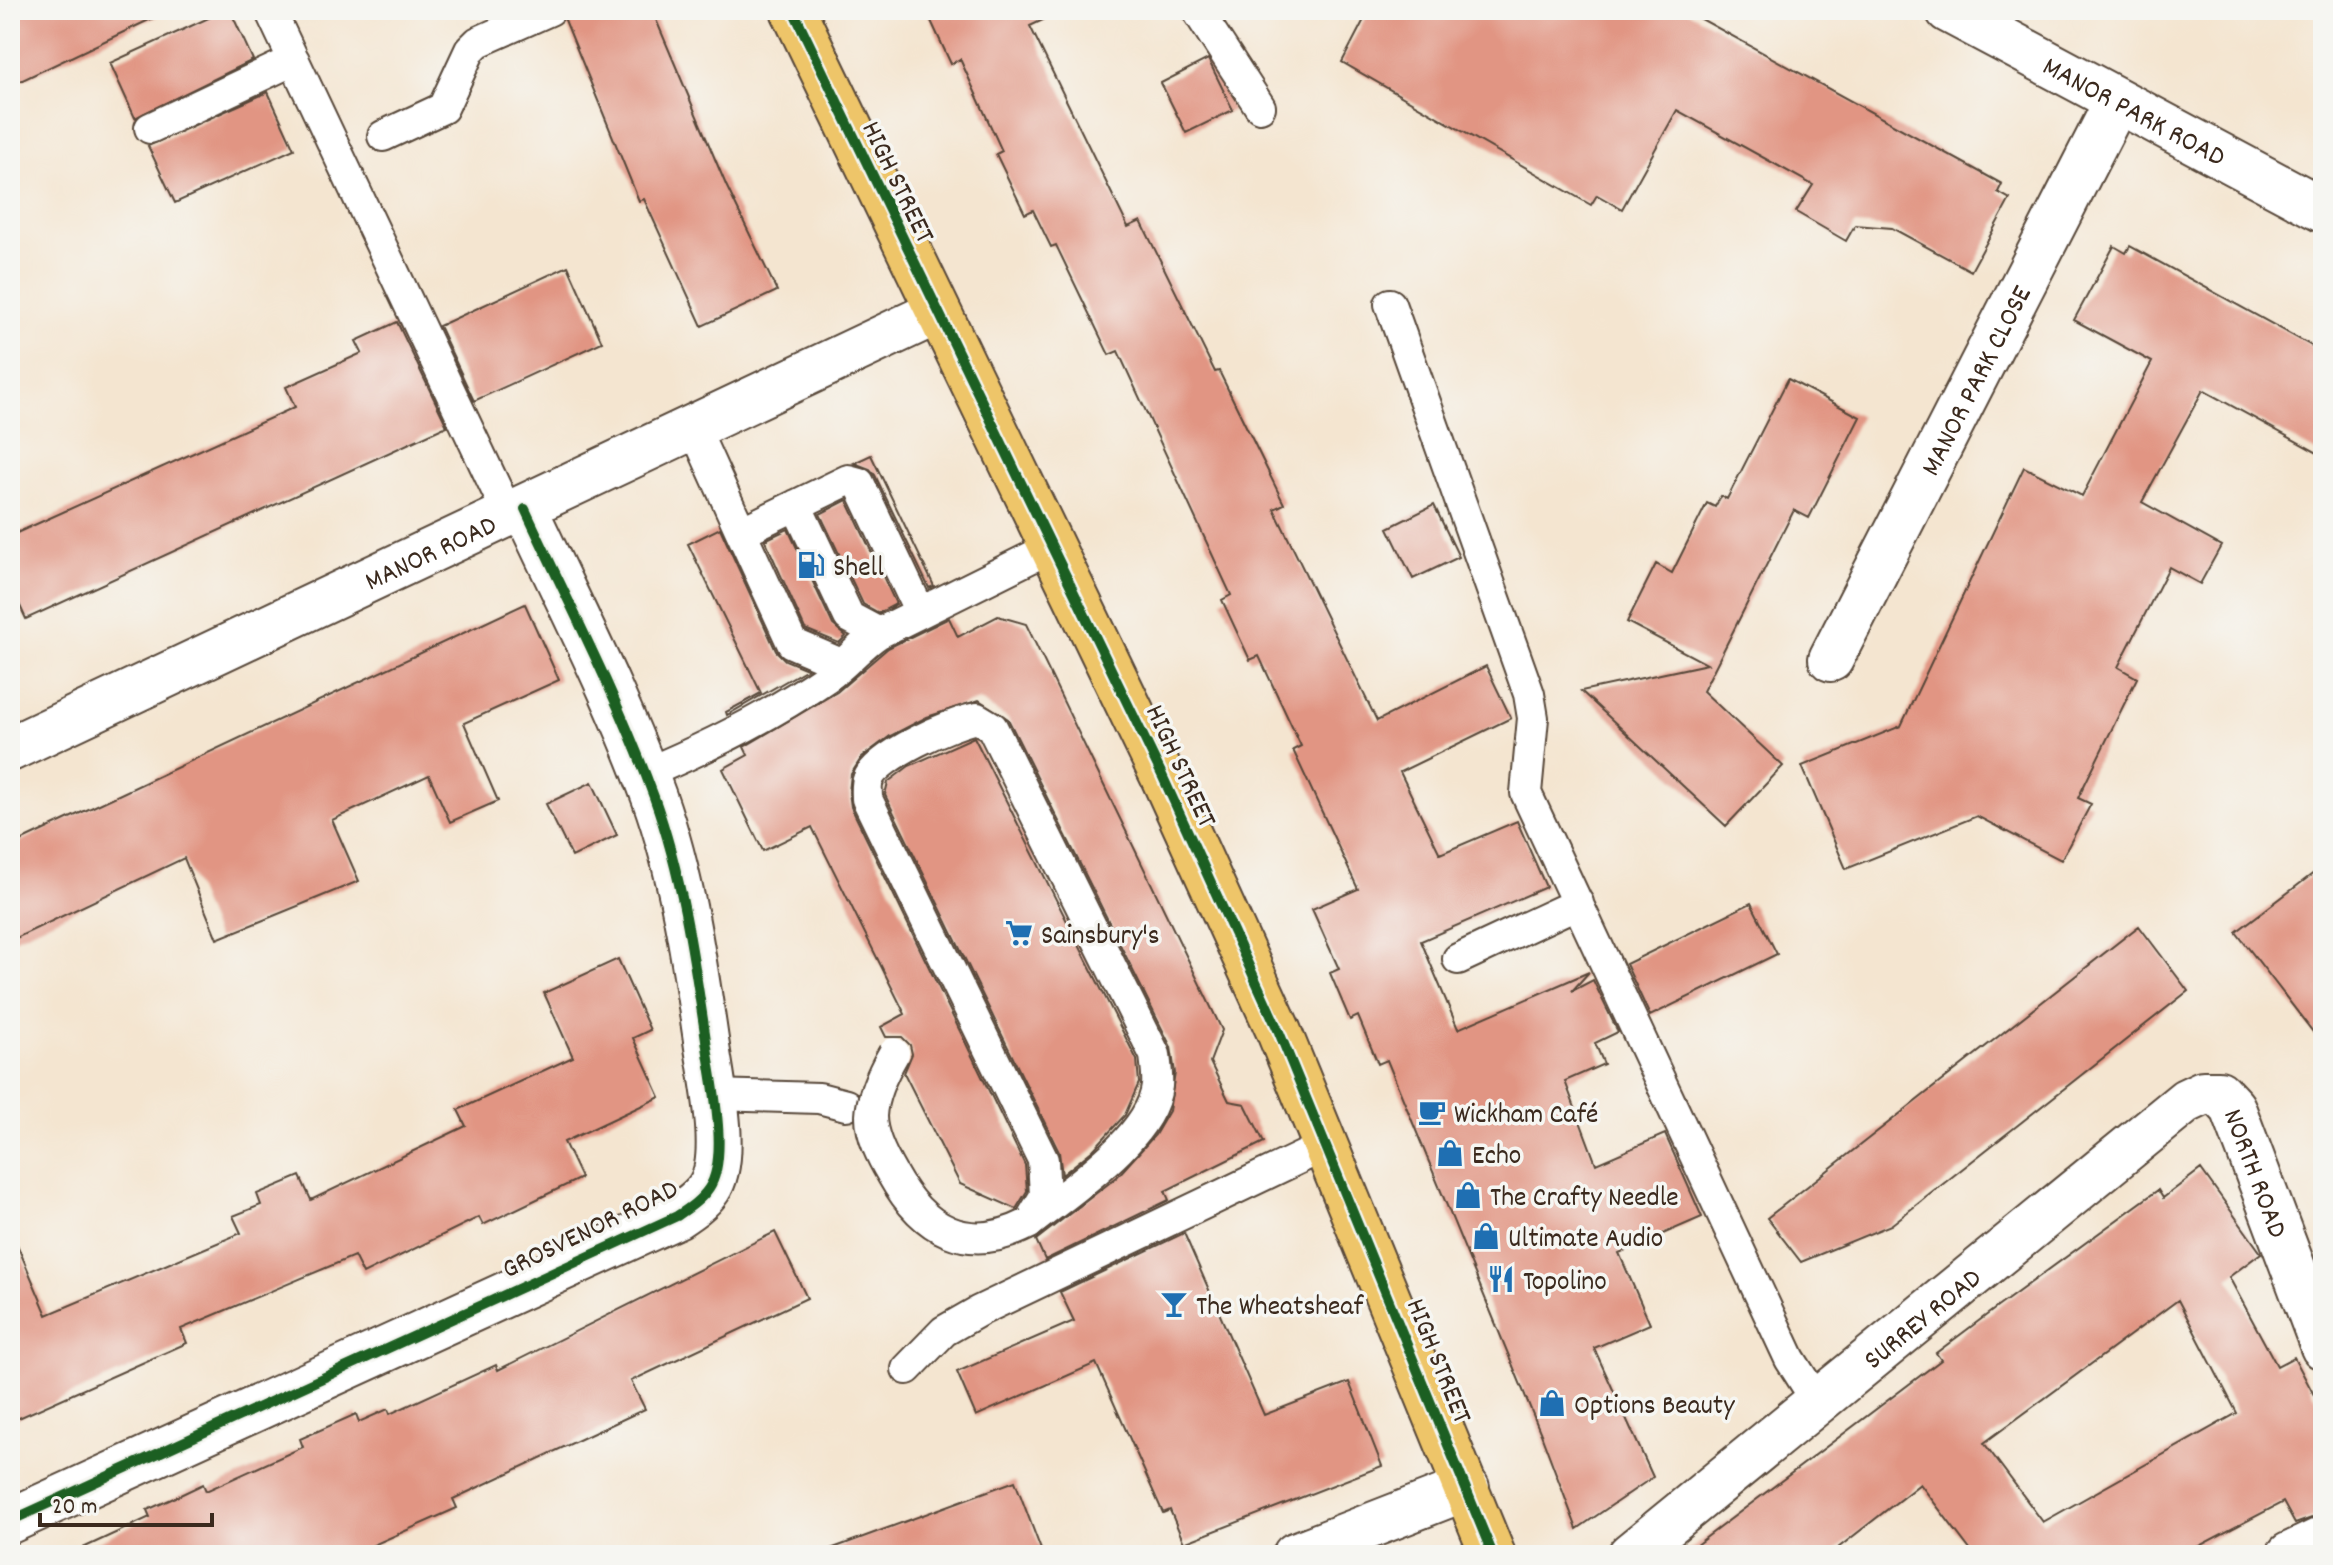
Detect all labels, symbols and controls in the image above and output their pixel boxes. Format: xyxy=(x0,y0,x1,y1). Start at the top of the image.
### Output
street label: MANOR PARK ROAD xyxy=(2034,49,2231,179)
street label: HIGH STREET xyxy=(849,115,942,251)
street label: MANOR PARK CLOSE xyxy=(1913,279,2044,484)
street label: MANOR ROAD xyxy=(359,507,504,604)
fuel station icon: Shell xyxy=(796,550,826,580)
place label: Shell xyxy=(833,550,884,590)
street label: HIGH STREET xyxy=(1133,699,1224,835)
supermarket icon: Sainsbury's xyxy=(1004,918,1034,948)
place label: Sainsbury's xyxy=(1041,918,1160,958)
cafe icon: Wickham Café xyxy=(1417,1097,1447,1127)
place label: Wickham Café xyxy=(1454,1097,1598,1137)
street label: NORTH ROAD xyxy=(2210,1104,2295,1244)
shop icon: Echo xyxy=(1435,1138,1465,1168)
place label: Echo xyxy=(1472,1138,1521,1178)
street label: GROSVENOR ROAD xyxy=(496,1171,686,1292)
shop icon: The Crafty Needle xyxy=(1453,1180,1483,1210)
place label: The Crafty Needle xyxy=(1490,1180,1679,1220)
shop icon: Ultimate Audio xyxy=(1471,1221,1501,1251)
place label: Ultimate Audio xyxy=(1508,1221,1663,1261)
street label: SURREY ROAD xyxy=(1857,1261,1992,1381)
restaurant icon: Topolino xyxy=(1486,1264,1516,1294)
place label: Topolino xyxy=(1523,1264,1607,1304)
bar icon: The Wheatsheaf xyxy=(1159,1289,1189,1319)
place label: The Wheatsheaf xyxy=(1196,1289,1365,1329)
street label: HIGH STREET xyxy=(1393,1293,1480,1430)
shop icon: Options Beauty xyxy=(1537,1388,1567,1418)
place label: Options Beauty xyxy=(1574,1388,1735,1428)
scale bar xyxy=(40,1477,212,1527)
text: 20 m xyxy=(52,1491,98,1525)

